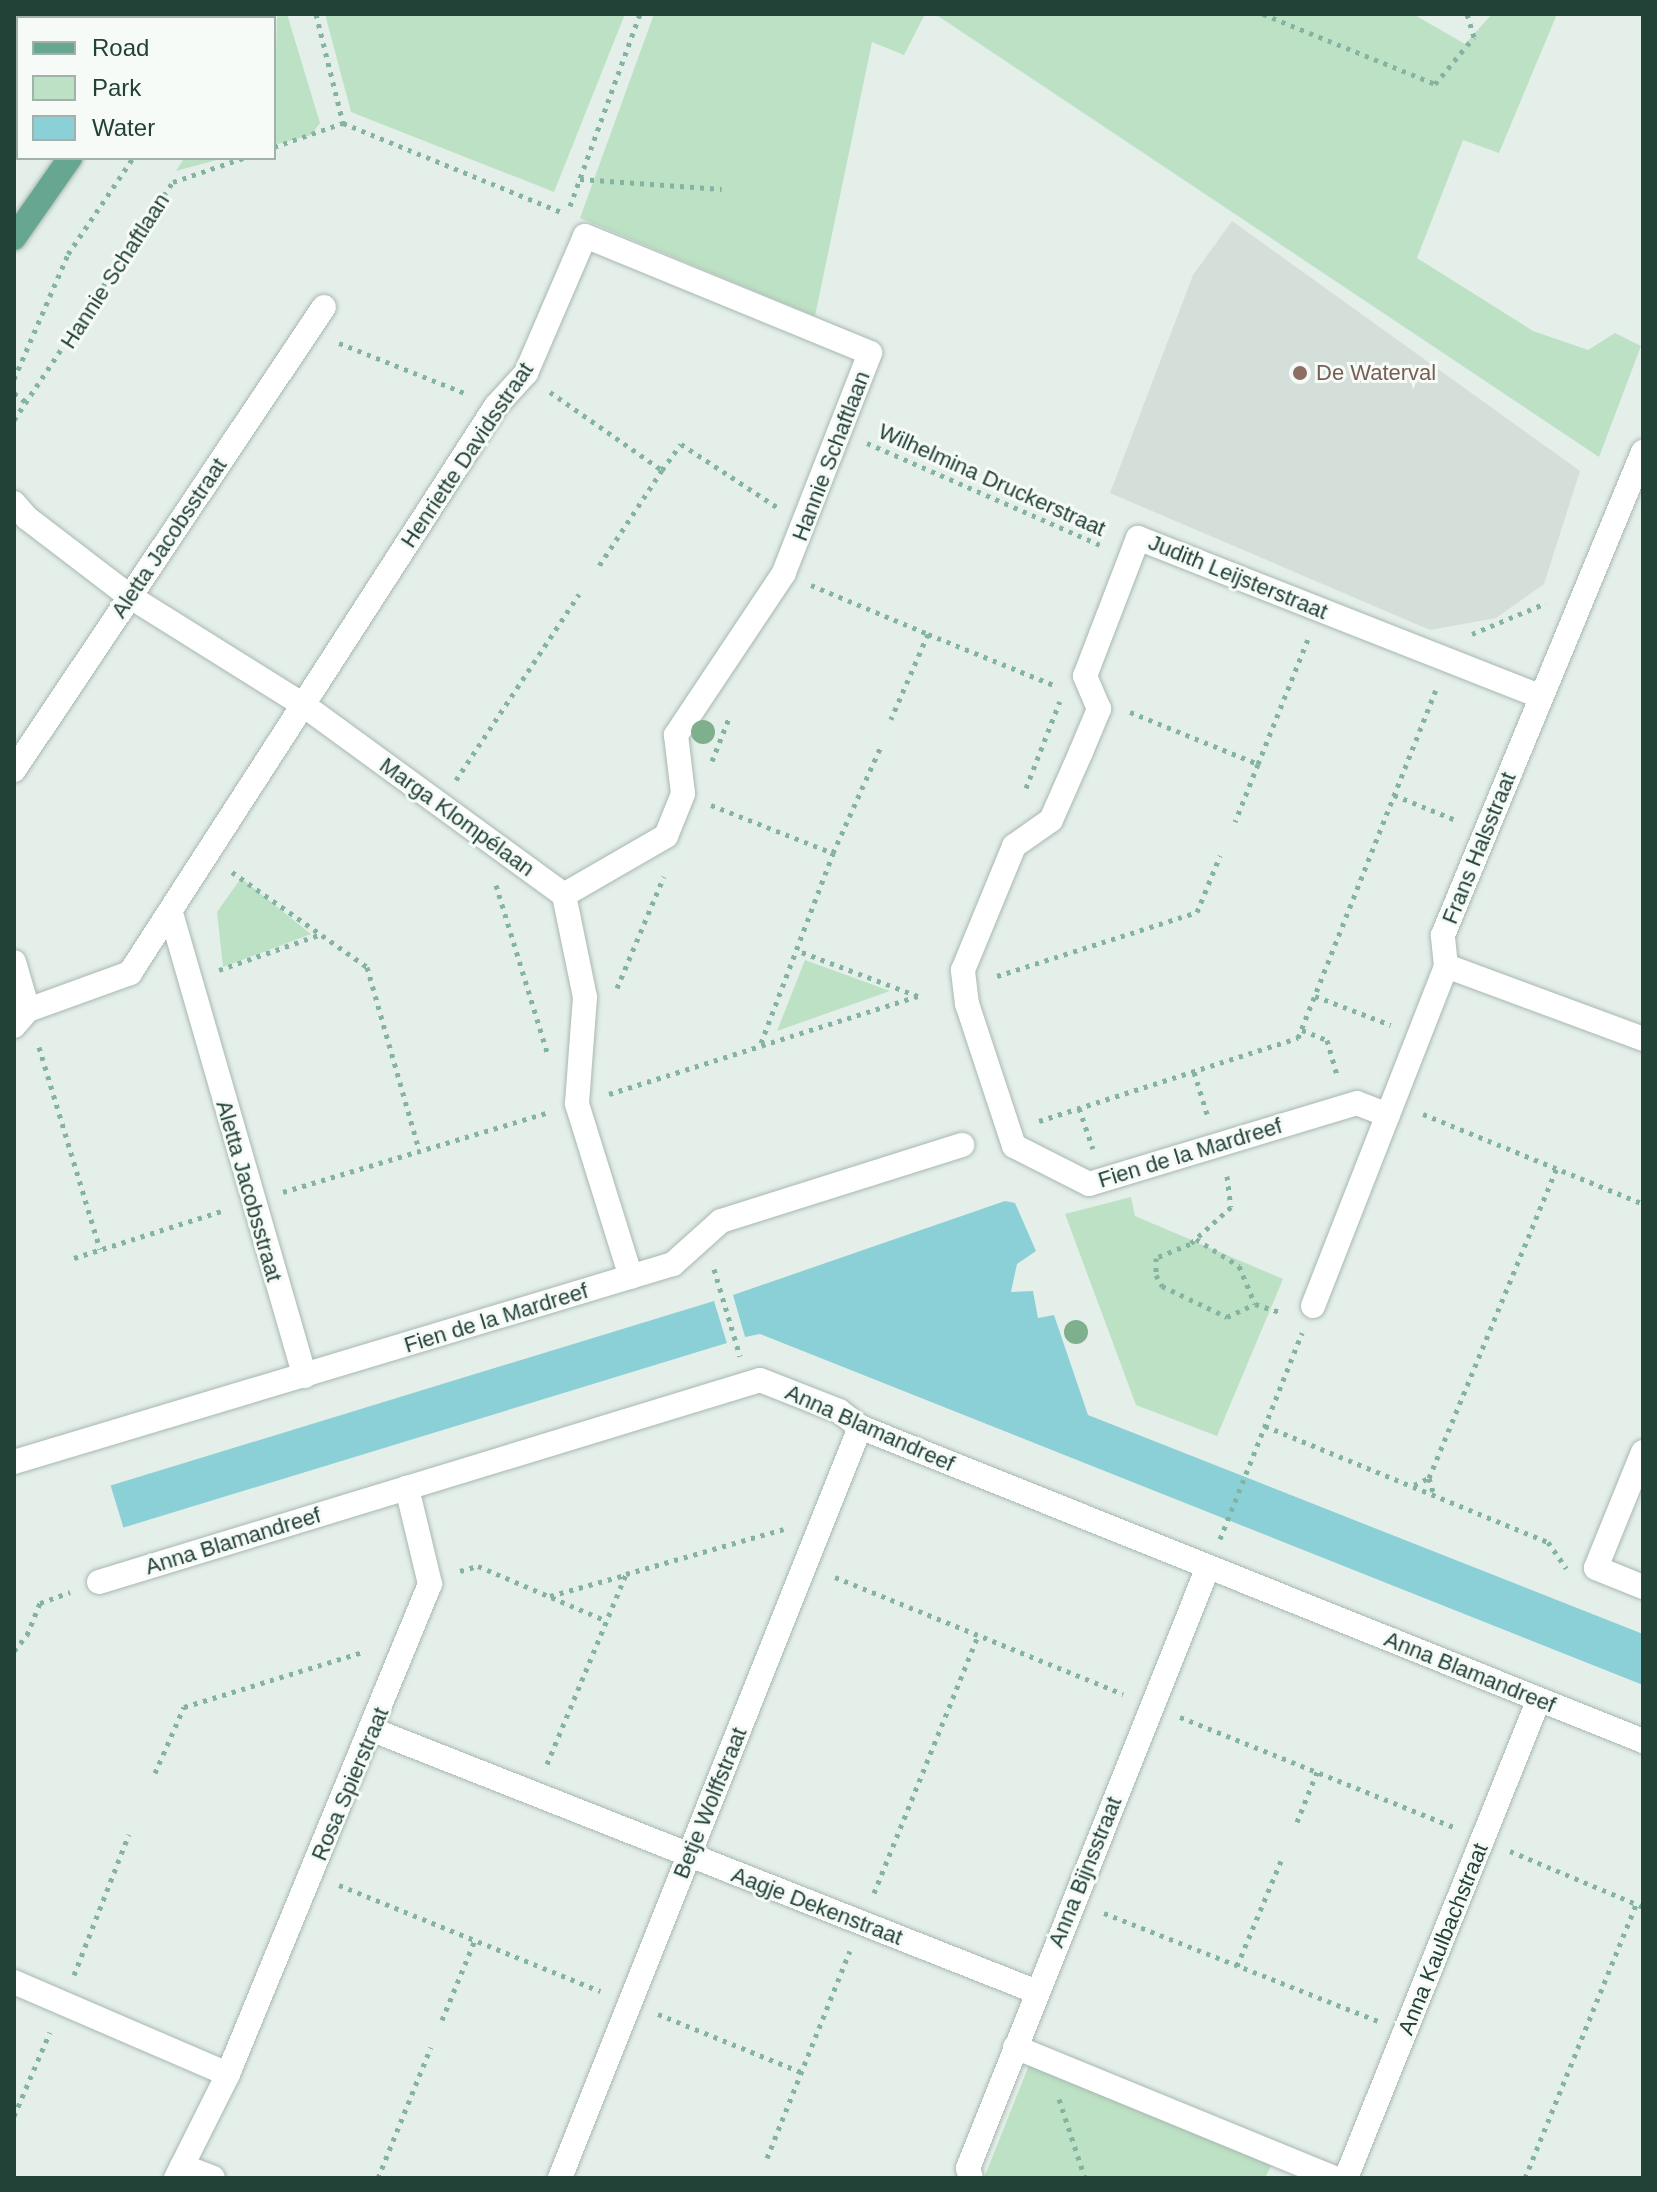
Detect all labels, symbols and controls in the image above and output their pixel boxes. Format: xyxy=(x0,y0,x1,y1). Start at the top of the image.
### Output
legend xyxy=(16,16,276,160)
text: Road xyxy=(92,34,149,61)
text: Park xyxy=(92,74,141,101)
text: Water xyxy=(92,114,155,141)
street label: Hannie Schaftlaan xyxy=(55,188,175,354)
street label: Henriette Davidsstraat xyxy=(395,357,539,553)
place label: De Waterval xyxy=(1316,360,1436,386)
marker: De Waterval xyxy=(1291,364,1309,382)
street label: Hannie Schaftlaan xyxy=(786,367,876,545)
street label: Wilhelmina Druckerstraat xyxy=(874,418,1110,542)
street label: Aletta Jacobsstraat xyxy=(106,453,232,623)
street label: Judith Leijsterstraat xyxy=(1145,529,1331,625)
street label: Marga Klompélaan xyxy=(375,752,539,882)
street label: Frans Halsstraat xyxy=(1437,768,1521,928)
street label: Aletta Jacobsstraat xyxy=(211,1097,287,1285)
street label: Fien de la Mardreef xyxy=(1095,1112,1285,1194)
street label: Fien de la Mardreef xyxy=(401,1277,591,1359)
street label: Anna Blamandreef xyxy=(781,1379,959,1477)
street label: Anna Blamandreef xyxy=(142,1502,324,1580)
street label: Anna Blamandreef xyxy=(1381,1626,1559,1718)
street label: Rosa Spierstraat xyxy=(306,1703,394,1865)
street label: Betje Wolffstraat xyxy=(668,1724,752,1882)
street label: Anna Bijnsstraat xyxy=(1043,1793,1127,1951)
street label: Anna Kaulbachstraat xyxy=(1393,1839,1493,2039)
street label: Aagje Dekenstraat xyxy=(728,1861,906,1951)

